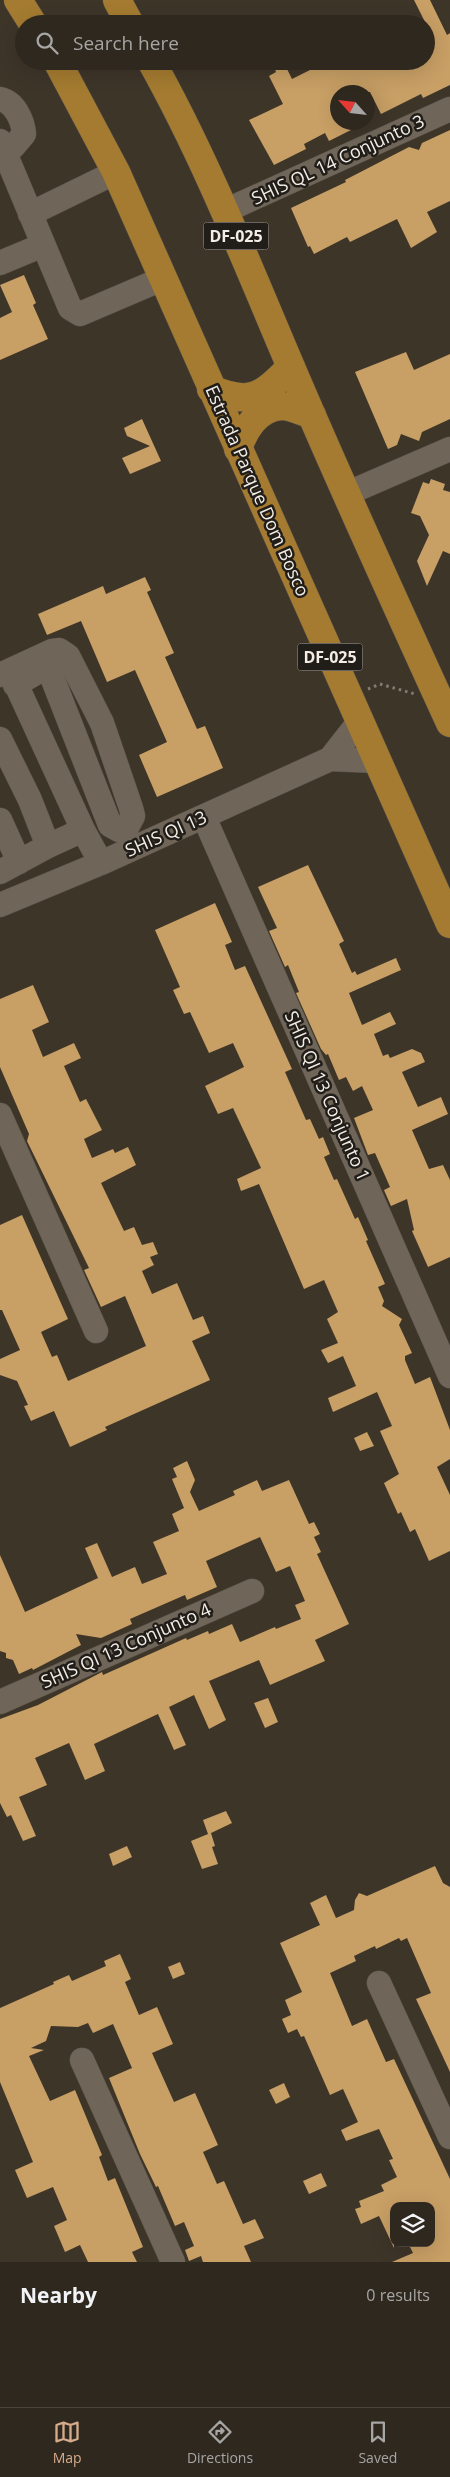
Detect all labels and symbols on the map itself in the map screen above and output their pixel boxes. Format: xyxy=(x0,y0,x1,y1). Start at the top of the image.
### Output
north arrow xyxy=(330,85,375,130)
street label: SHIS QL 14 Conjunto 3 xyxy=(247,108,428,210)
road number: DF-025 xyxy=(204,222,268,250)
street label: Estrada Parque Dom Bosco xyxy=(200,381,315,600)
road number: DF-025 xyxy=(298,644,362,670)
street label: SHIS QI 13 xyxy=(121,804,210,862)
street label: SHIS QI 13 Conjunto 1 xyxy=(280,1007,376,1184)
street label: SHIS QI 13 Conjunto 4 xyxy=(37,1597,214,1693)

